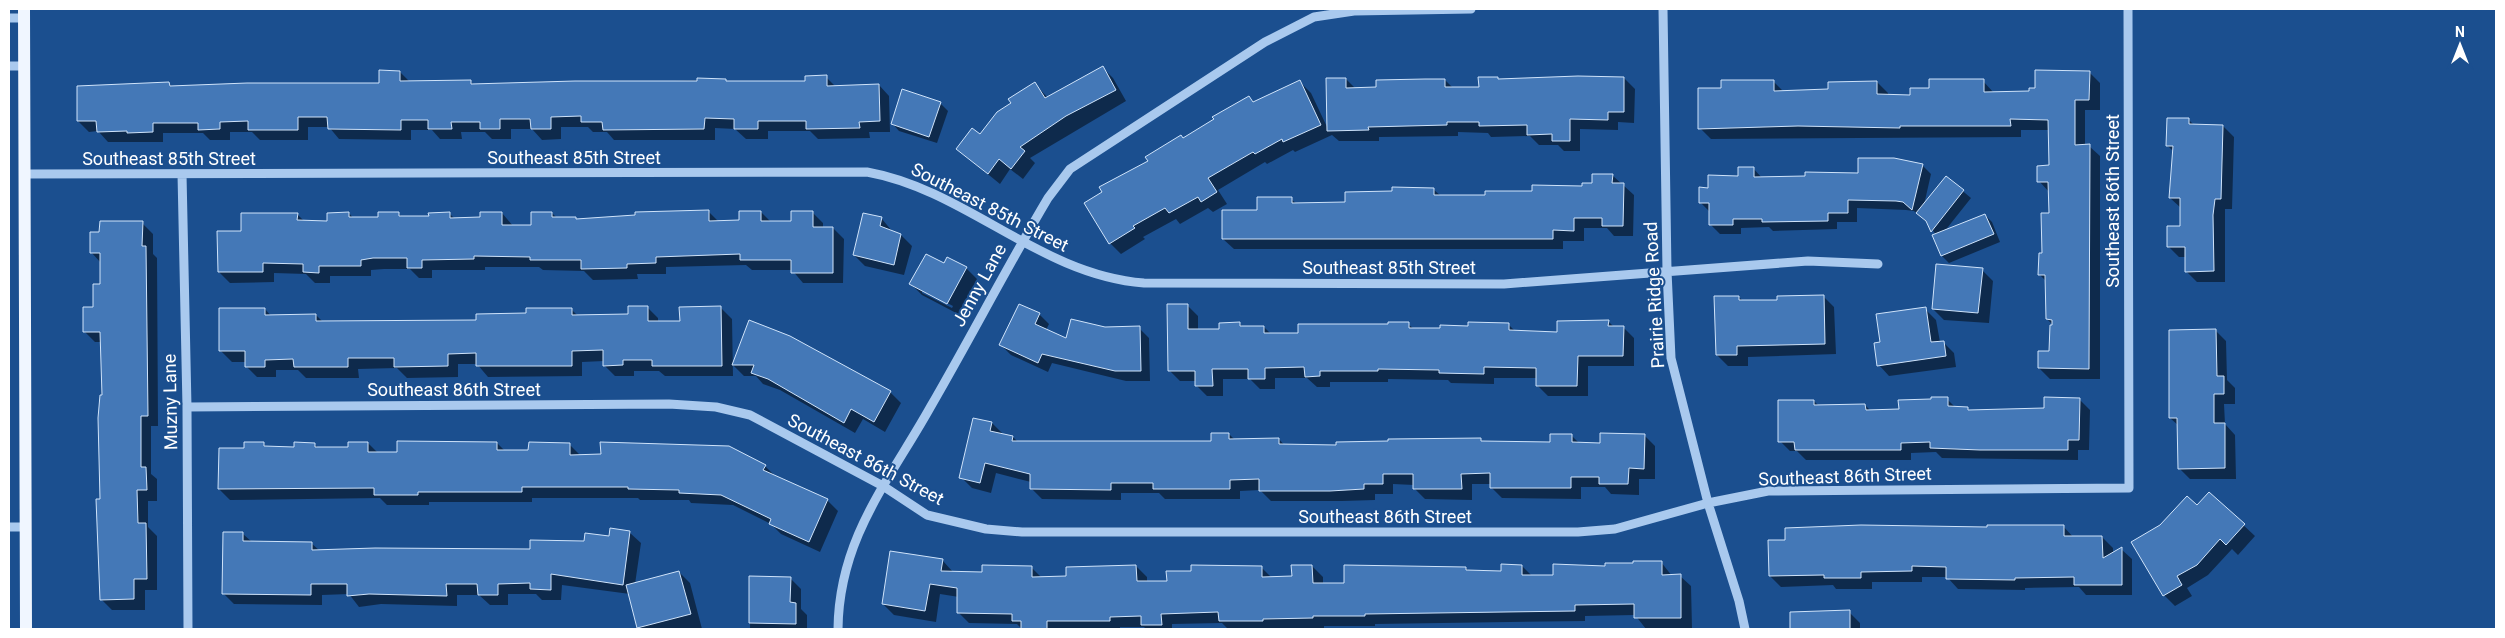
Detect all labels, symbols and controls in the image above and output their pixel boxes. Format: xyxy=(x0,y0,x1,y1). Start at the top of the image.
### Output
north arrow xyxy=(2435,20,2485,70)
text: N xyxy=(2455,24,2465,40)
street label: Southeast 86th Street xyxy=(2102,114,2123,288)
street label: Southeast 85th Street xyxy=(487,147,661,168)
street label: Southeast 85th Street xyxy=(82,148,256,169)
street label: Southeast 85th Street xyxy=(908,158,1072,256)
street label: Prairie Ridge Road xyxy=(1640,221,1668,369)
street label: Jenny Lane xyxy=(948,240,1010,330)
street label: Southeast 85th Street xyxy=(1302,257,1476,278)
street label: Muzny Lane xyxy=(159,354,181,450)
street label: Southeast 86th Street xyxy=(367,379,541,400)
street label: Southeast 86th Street xyxy=(784,409,948,509)
street label: Southeast 86th Street xyxy=(1758,462,1932,490)
street label: Southeast 86th Street xyxy=(1298,506,1472,527)

